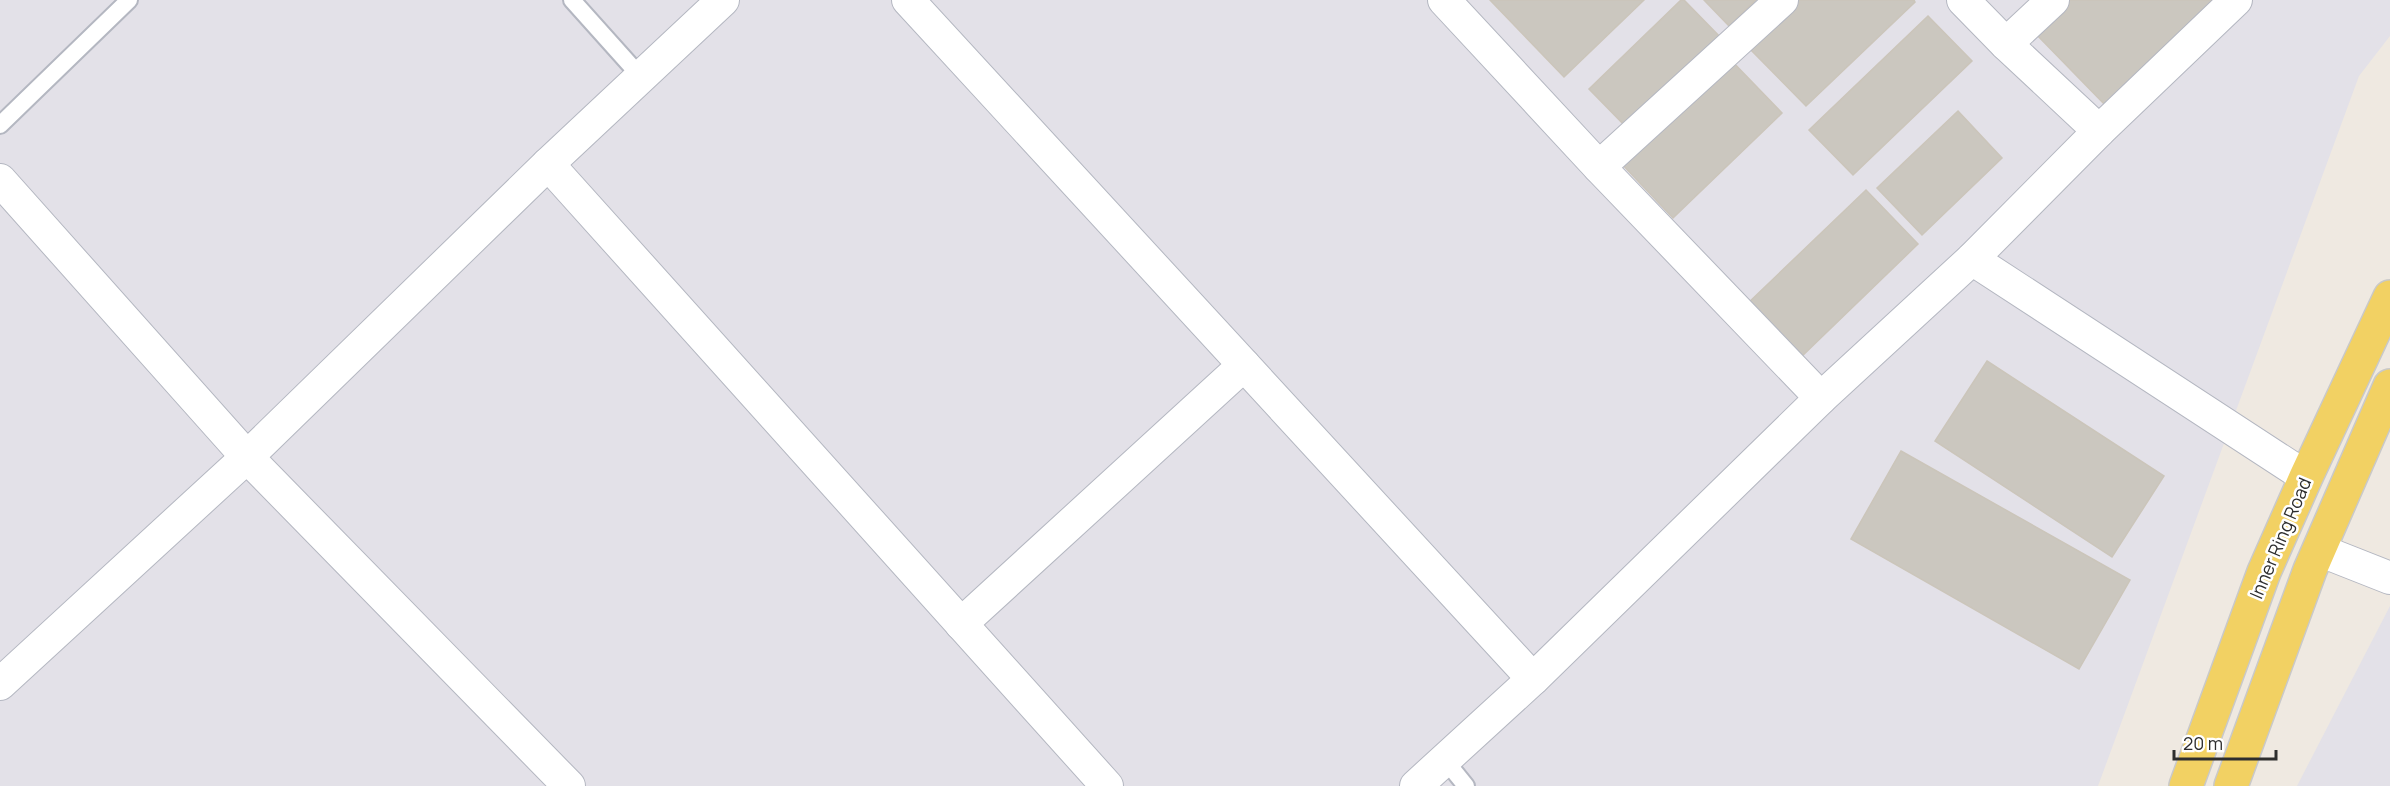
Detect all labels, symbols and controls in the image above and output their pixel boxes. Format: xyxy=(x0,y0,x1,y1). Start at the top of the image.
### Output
street label: Inner Ring Road xyxy=(2244,474,2316,602)
scale bar xyxy=(2174,723,2276,761)
text: 20 m xyxy=(2183,731,2223,755)

